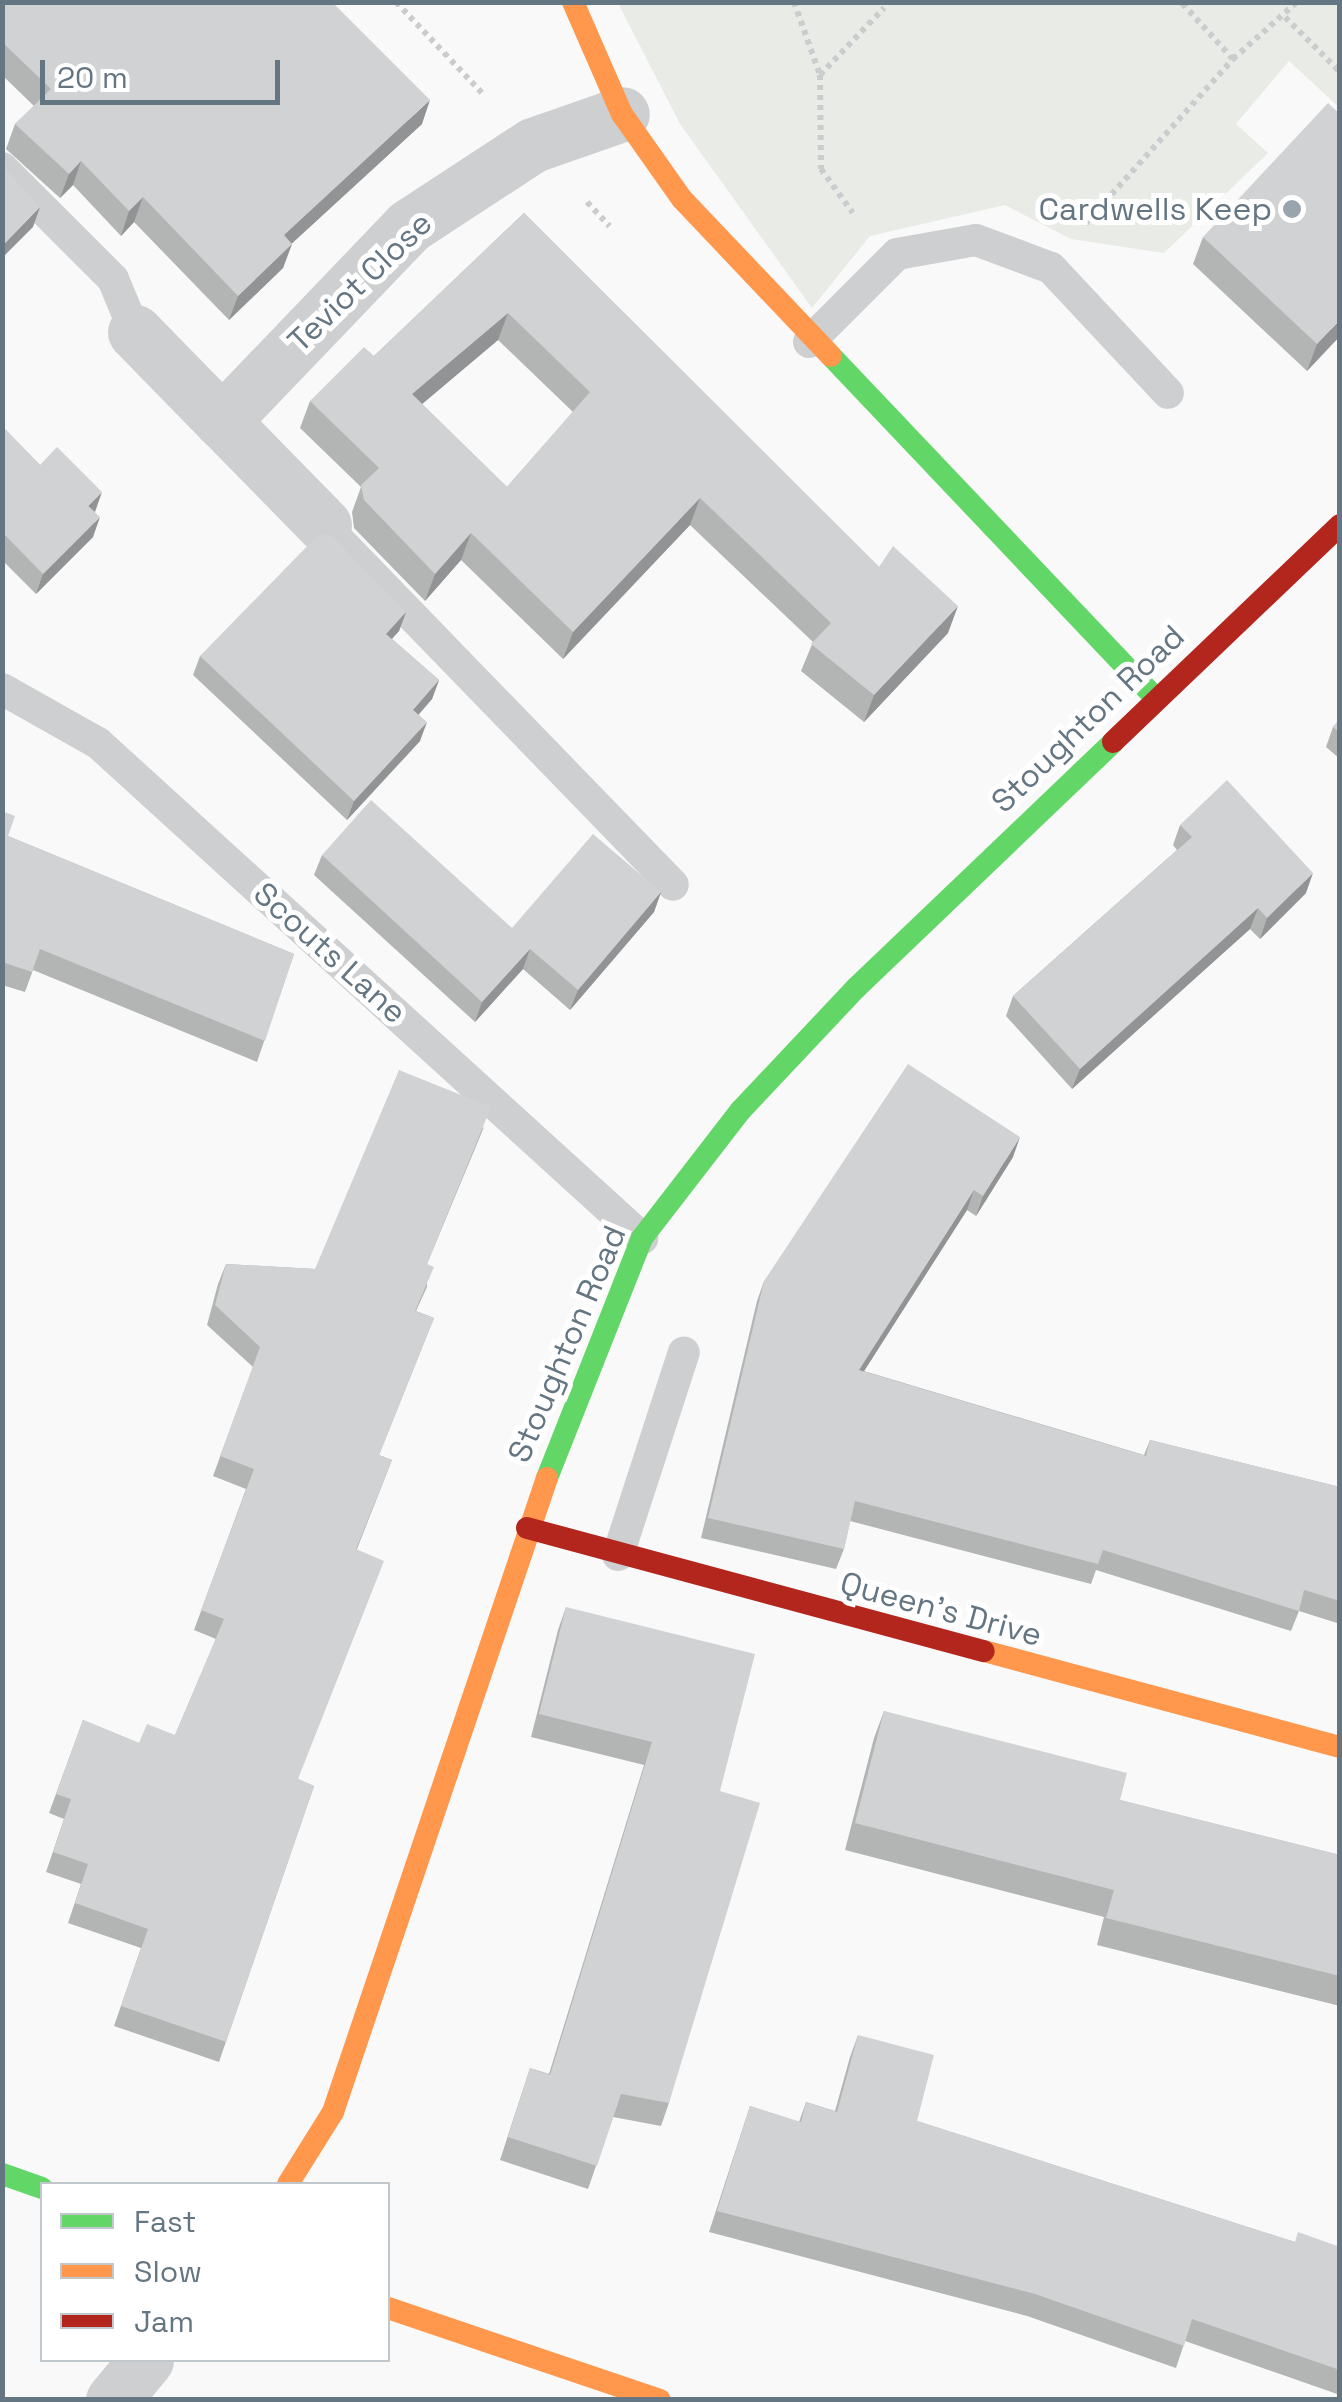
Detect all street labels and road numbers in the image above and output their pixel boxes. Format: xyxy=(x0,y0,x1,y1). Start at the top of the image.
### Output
street label: Teviot Close xyxy=(280,204,440,360)
street label: Stoughton Road xyxy=(984,617,1192,821)
street label: Scouts Lane xyxy=(246,874,414,1032)
street label: Stoughton Road xyxy=(500,1220,634,1468)
street label: Queen's Drive xyxy=(836,1564,1046,1654)

